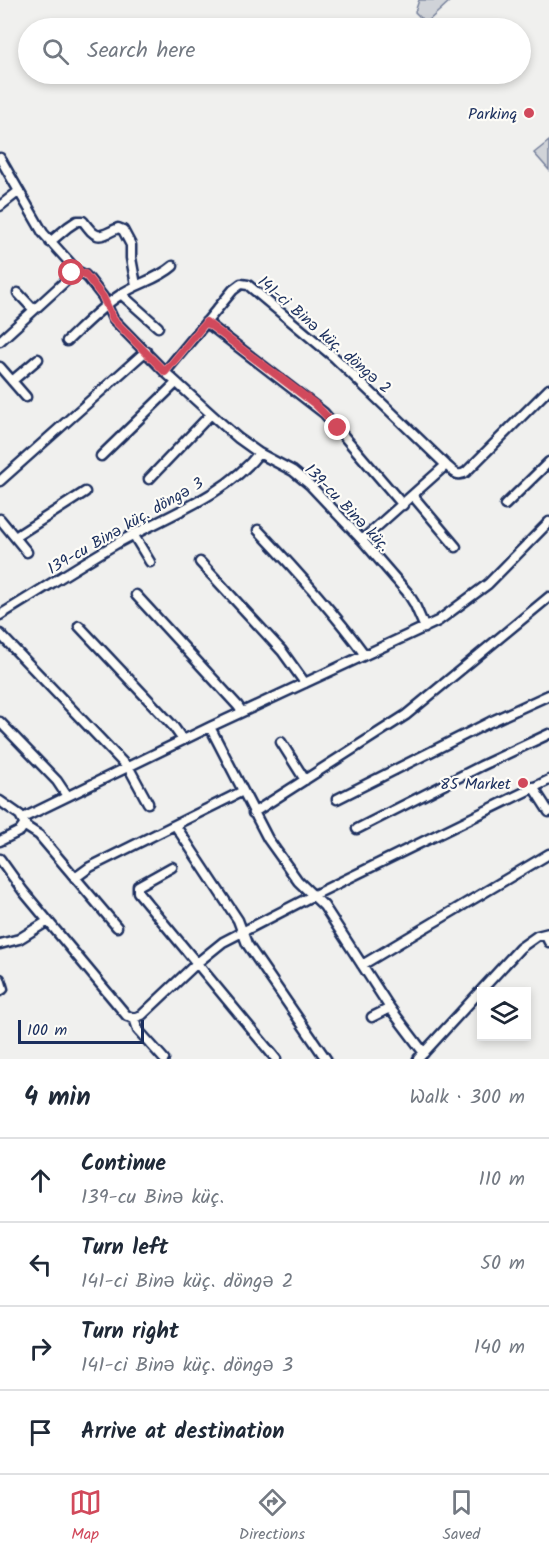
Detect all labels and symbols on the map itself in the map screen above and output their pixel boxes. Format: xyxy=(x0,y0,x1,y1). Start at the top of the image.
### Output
place label: Parkinq xyxy=(468,102,517,127)
marker: Parkinq xyxy=(522,106,536,120)
route start xyxy=(58,259,84,285)
street label: 141-ci Binə küç. döngə 2 xyxy=(252,270,396,400)
route end xyxy=(324,414,350,440)
street label: 139-cu Binə küç. xyxy=(298,458,396,558)
street label: 139-cu Binə küç. döngə 3 xyxy=(43,471,209,581)
place label: 85 Market xyxy=(440,772,512,797)
marker: 85 Market xyxy=(516,776,530,790)
scale bar xyxy=(18,1017,144,1044)

